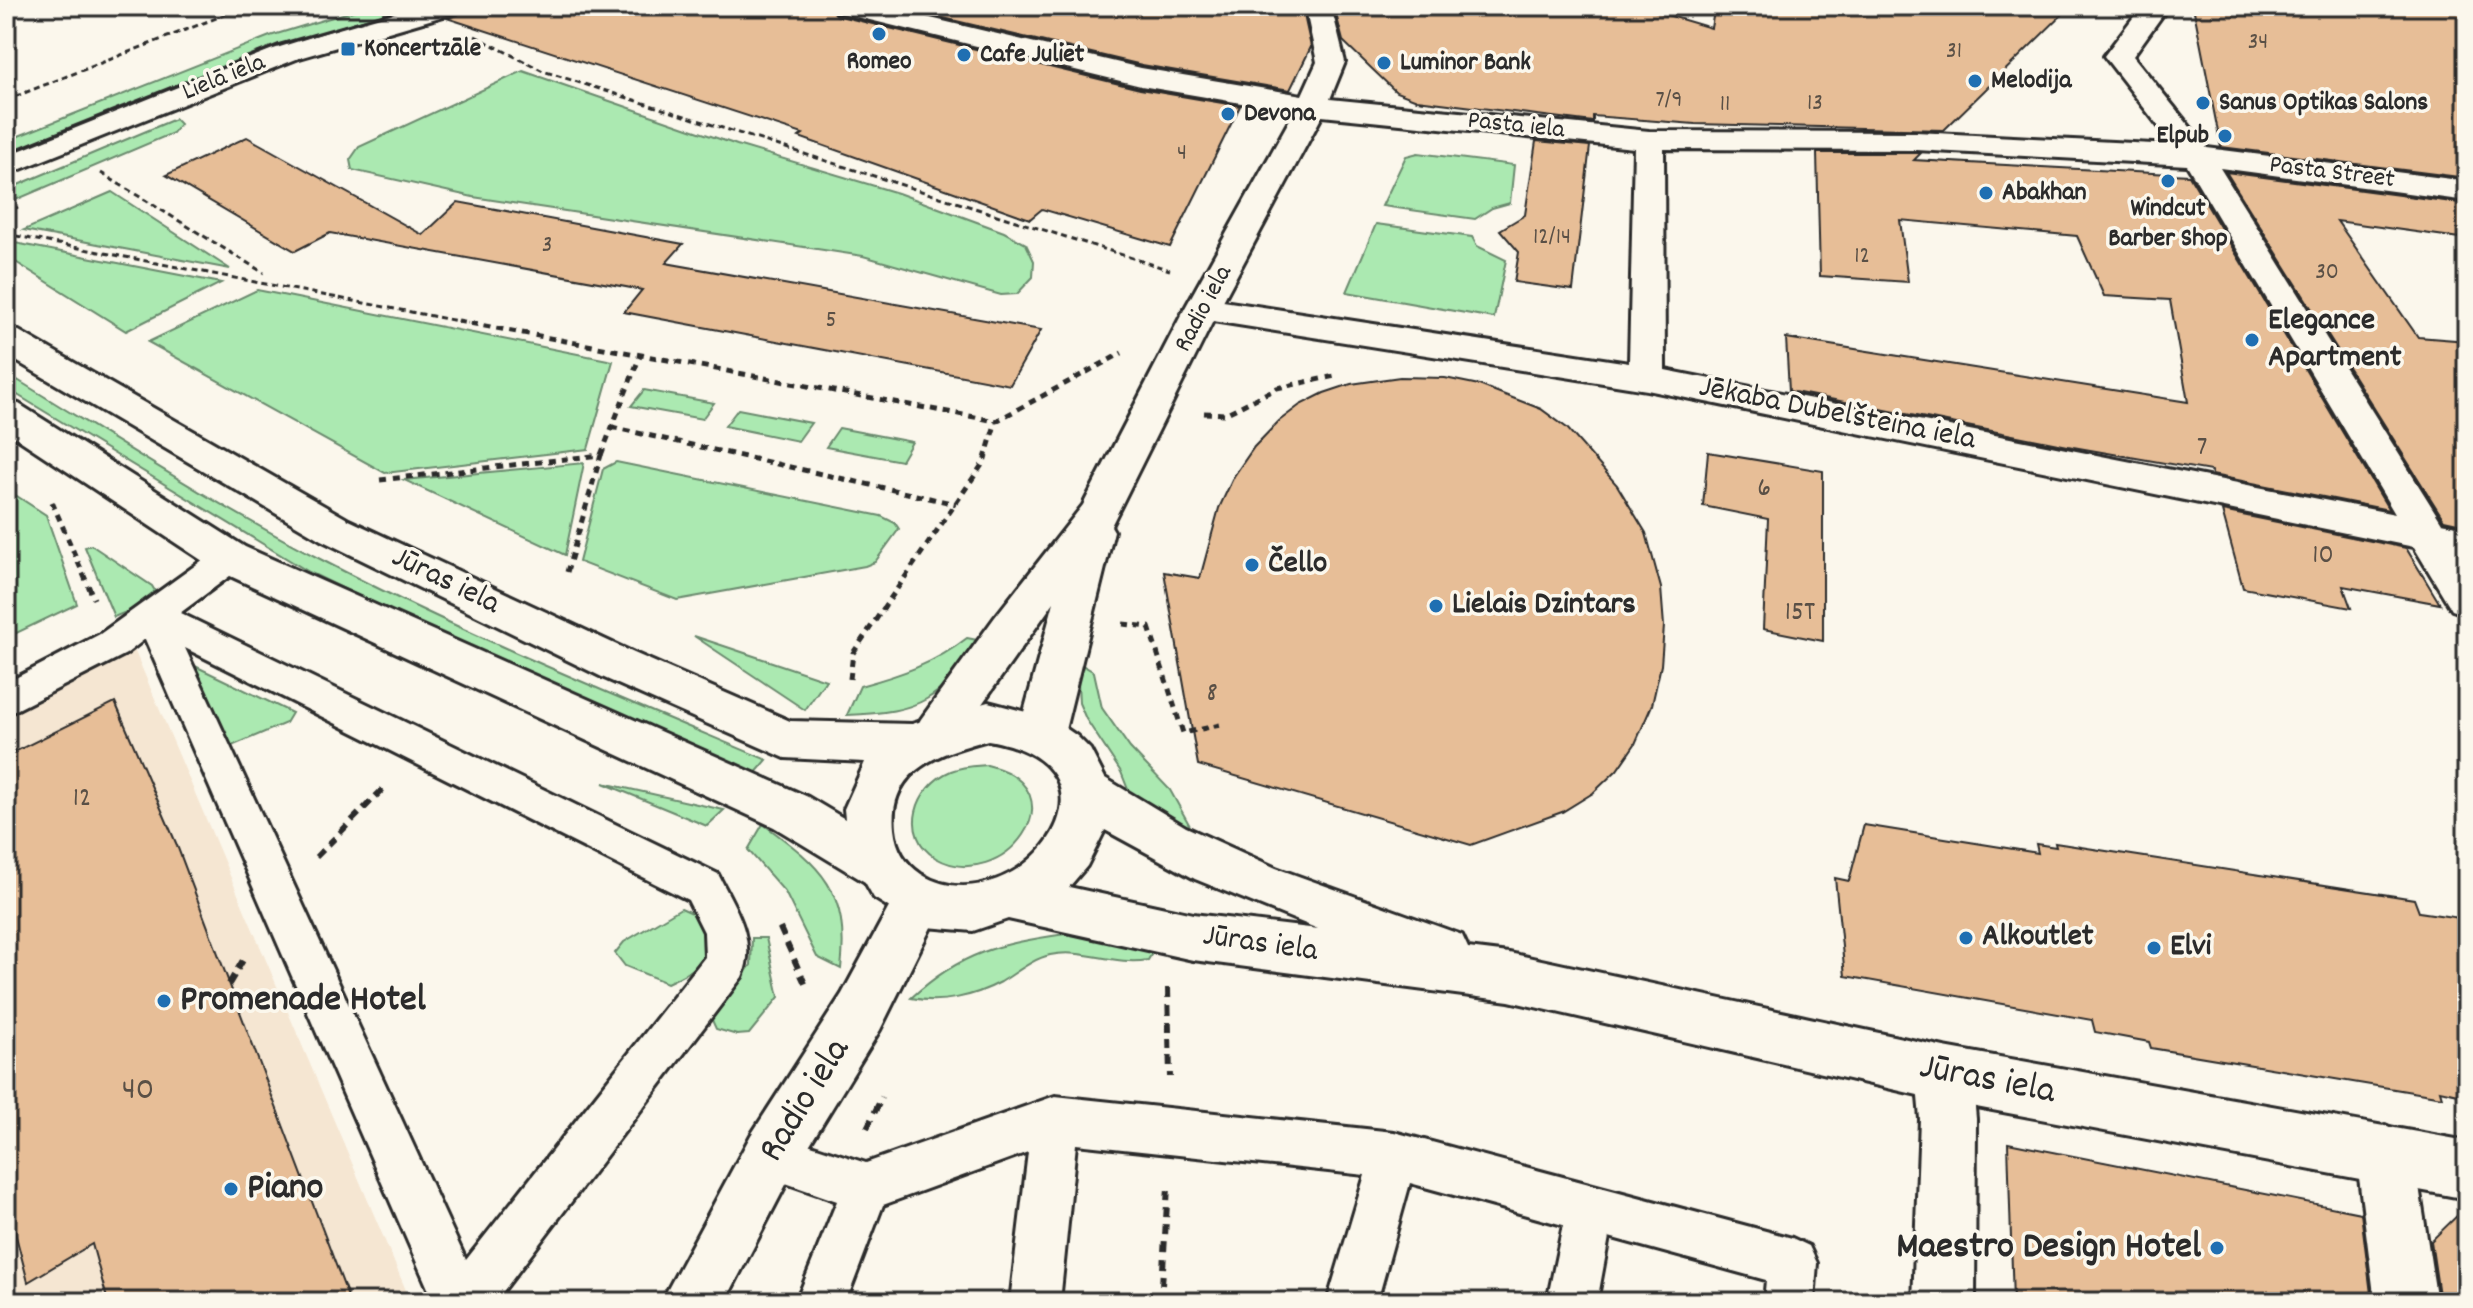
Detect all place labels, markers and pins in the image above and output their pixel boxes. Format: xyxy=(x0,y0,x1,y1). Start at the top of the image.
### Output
marker: Romeo xyxy=(870,25,888,43)
place label: Koncertzāle xyxy=(364,31,481,68)
place label: Cafe Juliet xyxy=(980,37,1085,74)
marker: Koncertzāle xyxy=(339,40,357,58)
place label: Romeo xyxy=(846,44,912,81)
place label: Luminor Bank xyxy=(1400,45,1531,82)
marker: Cafe Juliet xyxy=(955,46,973,64)
marker: Luminor Bank xyxy=(1375,54,1393,72)
place label: Melodija xyxy=(1991,63,2072,100)
marker: Melodija xyxy=(1966,72,1984,90)
place label: Sanus Optikas Salons xyxy=(2219,85,2428,122)
marker: Sanus Optikas Salons xyxy=(2194,94,2212,112)
place label: Devona xyxy=(1244,96,1316,133)
marker: Devona xyxy=(1219,105,1237,123)
place label: Elpub xyxy=(2157,118,2209,155)
marker: Elpub xyxy=(2216,127,2234,145)
marker: Windcut Barber Shop xyxy=(2159,172,2177,190)
place label: Abakhan xyxy=(2002,175,2086,212)
marker: Abakhan xyxy=(1977,184,1995,202)
place label: Windcut Barber Shop xyxy=(2108,191,2228,258)
place label: Elegance Apartment xyxy=(2268,299,2402,382)
marker: Elegance Apartment xyxy=(2243,331,2261,349)
place label: Čello xyxy=(1268,542,1327,588)
marker: Čello xyxy=(1243,556,1261,574)
place label: Lielais Dzintars xyxy=(1452,583,1636,629)
marker: Lielais Dzintars xyxy=(1427,597,1445,615)
place label: Alkoutlet xyxy=(1982,915,2094,961)
place label: Elvi xyxy=(2170,925,2211,971)
marker: Alkoutlet xyxy=(1957,929,1975,947)
marker: Elvi xyxy=(2145,939,2163,957)
place label: Promenade Hotel xyxy=(180,974,427,1029)
marker: Promenade Hotel xyxy=(155,992,173,1010)
place label: Piano xyxy=(247,1162,324,1217)
marker: Piano xyxy=(222,1180,240,1198)
place label: Maestro Design Hotel xyxy=(1896,1221,2202,1276)
marker: Maestro Design Hotel xyxy=(2208,1239,2226,1257)

